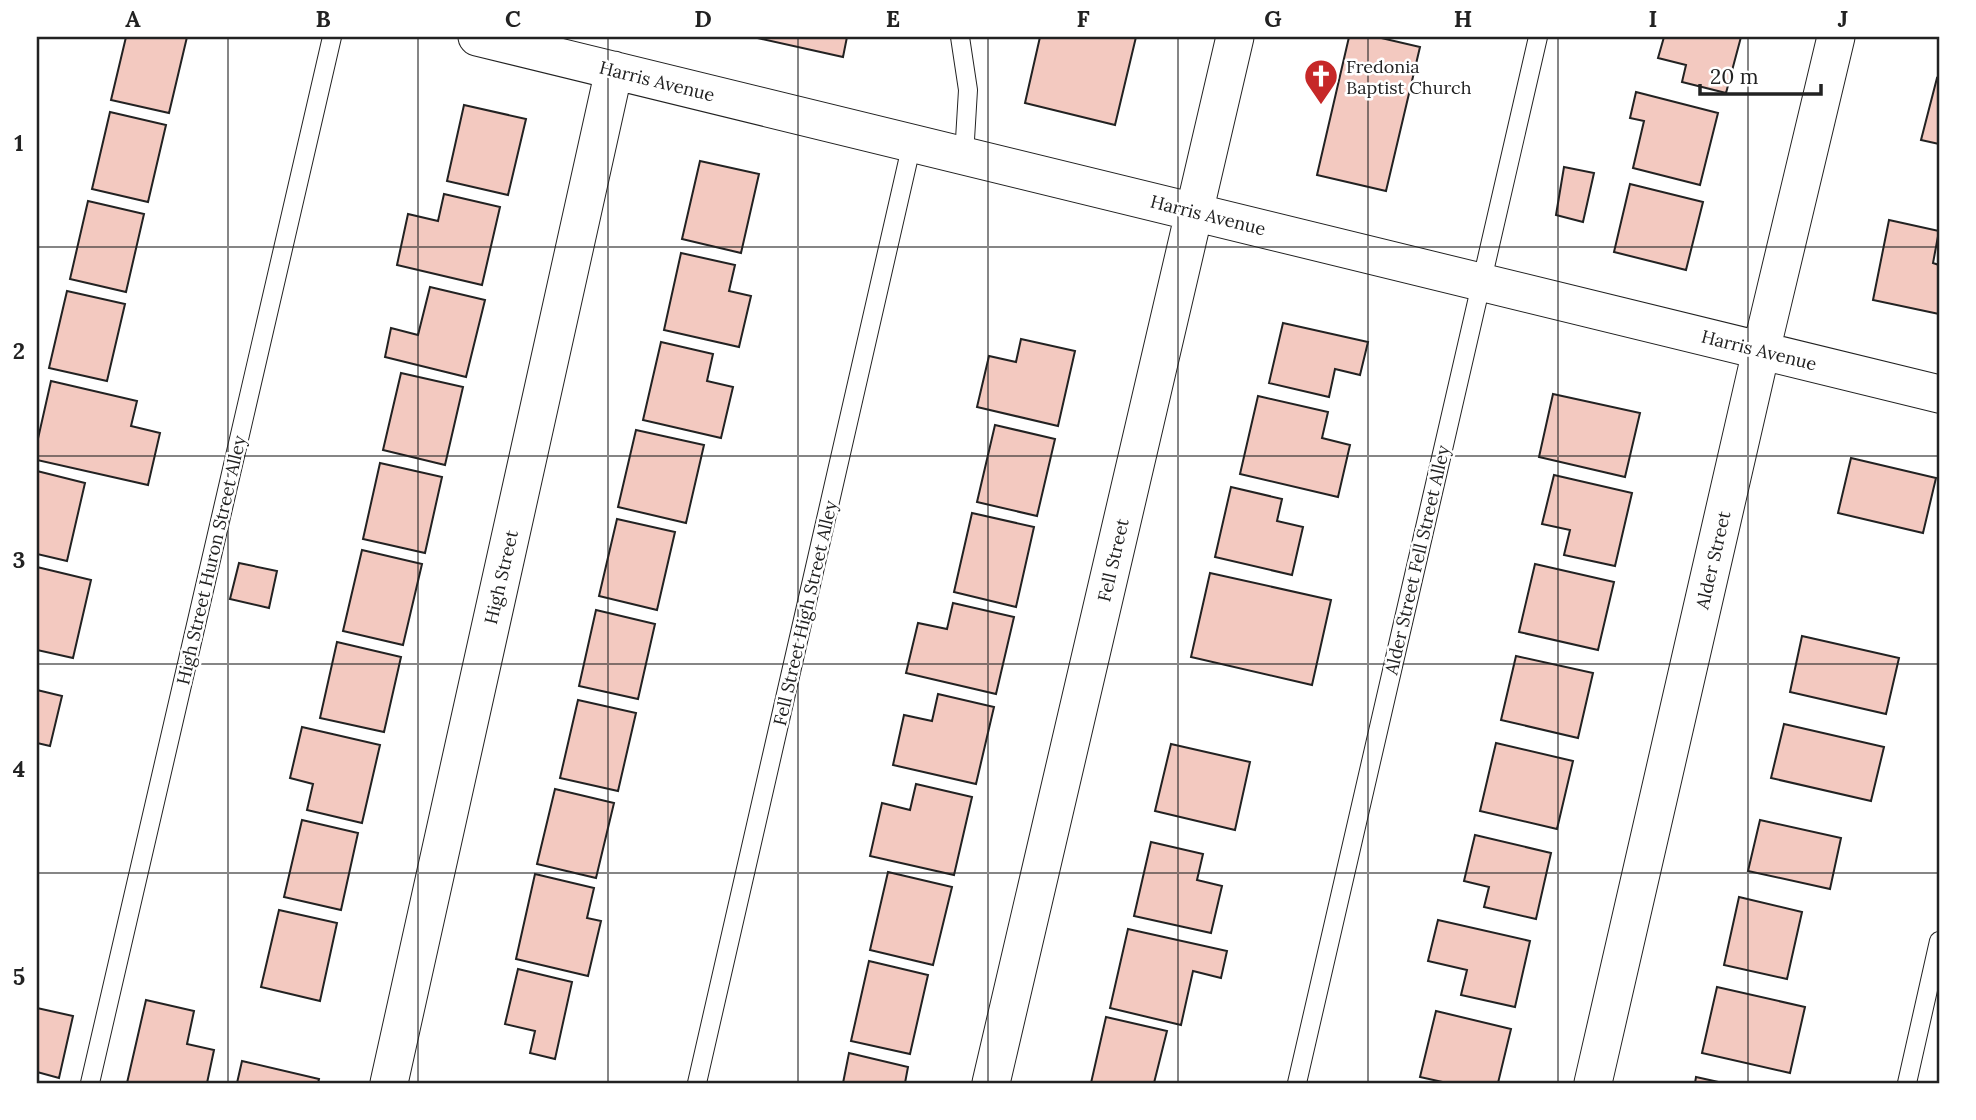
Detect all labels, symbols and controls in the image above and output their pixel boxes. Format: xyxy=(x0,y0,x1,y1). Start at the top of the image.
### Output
text: A xyxy=(125,4,141,33)
text: B xyxy=(315,4,331,33)
text: C xyxy=(505,4,521,33)
text: D xyxy=(694,4,712,33)
text: E xyxy=(886,4,900,33)
text: F xyxy=(1076,4,1090,33)
text: G xyxy=(1264,4,1282,33)
text: H xyxy=(1454,4,1472,33)
text: I xyxy=(1649,4,1657,33)
text: J xyxy=(1838,4,1848,33)
scale bar xyxy=(1700,52,1820,96)
place label: Fredonia Baptist Church xyxy=(1346,55,1472,99)
street label: Harris Avenue xyxy=(597,56,717,106)
church icon: Fredonia Baptist Church xyxy=(1302,57,1340,106)
text: 20 m xyxy=(1710,63,1759,90)
text: 1 xyxy=(14,128,24,157)
street label: Harris Avenue xyxy=(1148,190,1268,240)
street label: Harris Avenue xyxy=(1699,325,1819,375)
text: 2 xyxy=(13,336,25,365)
street label: High Street Huron Street Alley xyxy=(171,433,251,687)
street label: Alder Street Fell Street Alley xyxy=(1379,443,1455,678)
street label: Fell Street High Street Alley xyxy=(768,498,842,728)
street label: Alder Street xyxy=(1690,509,1735,612)
street label: Fell Street xyxy=(1092,516,1134,604)
street label: High Street xyxy=(479,528,523,626)
text: 3 xyxy=(13,545,25,574)
text: 4 xyxy=(13,754,25,783)
text: 5 xyxy=(13,962,25,991)

